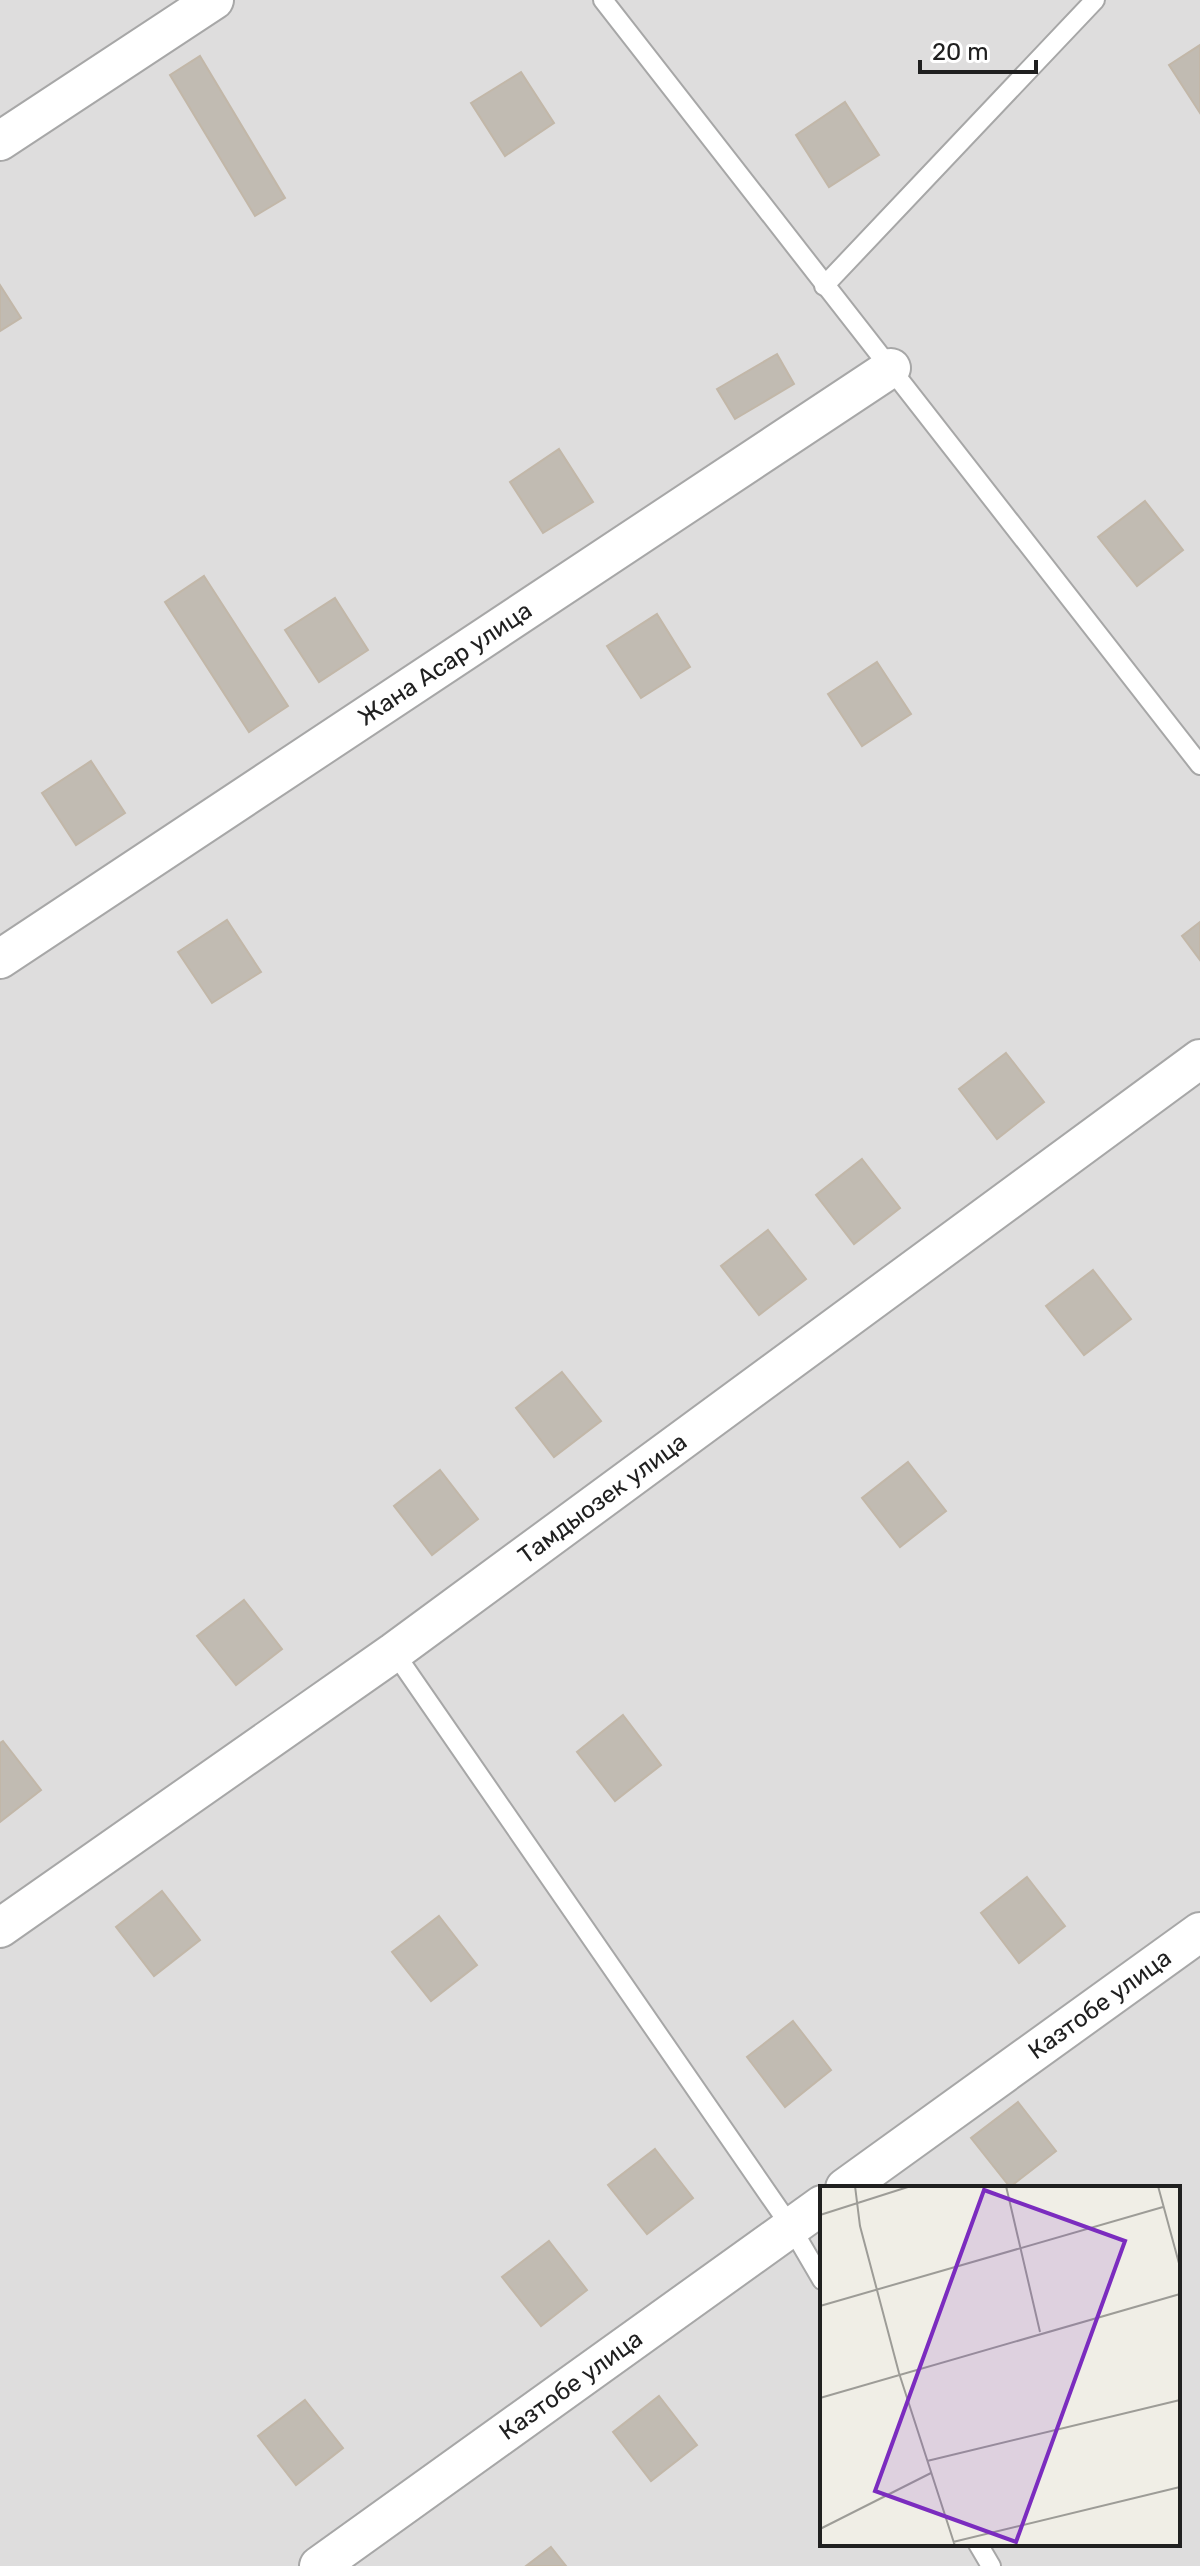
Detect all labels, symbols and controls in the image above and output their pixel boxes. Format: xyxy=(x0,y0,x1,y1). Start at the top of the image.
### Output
scale bar xyxy=(920,24,1036,74)
text: 20 m xyxy=(932,38,989,66)
street label: Жана Асар улица xyxy=(353,596,537,732)
street label: Тамдыозек улица xyxy=(513,1427,692,1570)
street label: Казтобе улица xyxy=(1023,1943,1177,2065)
inset map xyxy=(820,2186,1180,2546)
street label: Казтобе улица xyxy=(494,2325,648,2446)

